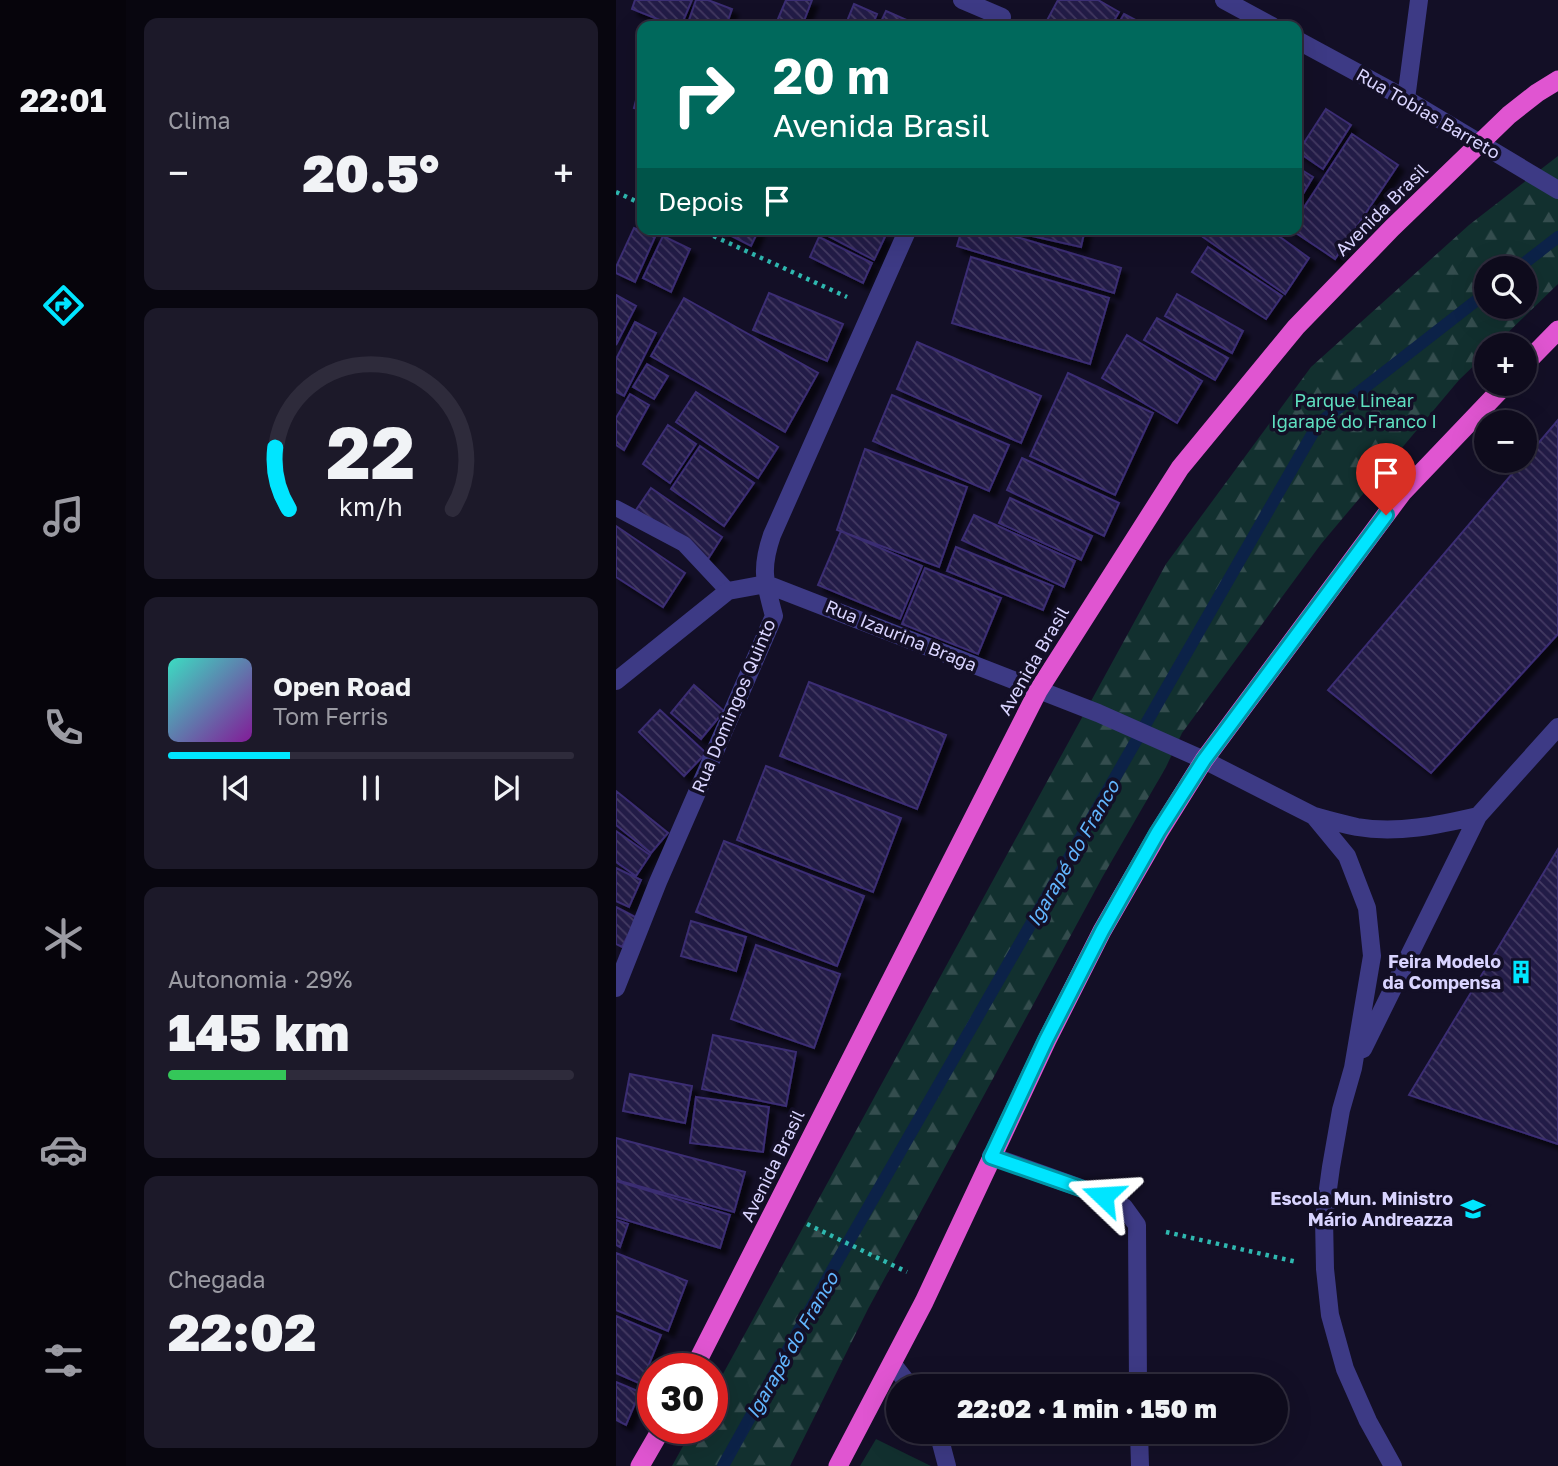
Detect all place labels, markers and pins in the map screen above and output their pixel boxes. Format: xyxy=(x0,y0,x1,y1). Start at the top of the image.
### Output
pin xyxy=(1356,443,1416,515)
place label: Feira Modelo da Compensa xyxy=(1383,950,1501,993)
building icon: Feira Modelo da Compensa xyxy=(1507,958,1535,986)
place label: Escola Mun. Ministro Mário Andreazza xyxy=(1270,1187,1453,1230)
school or university icon: Escola Mun. Ministro Mário Andreazza xyxy=(1459,1195,1487,1223)

